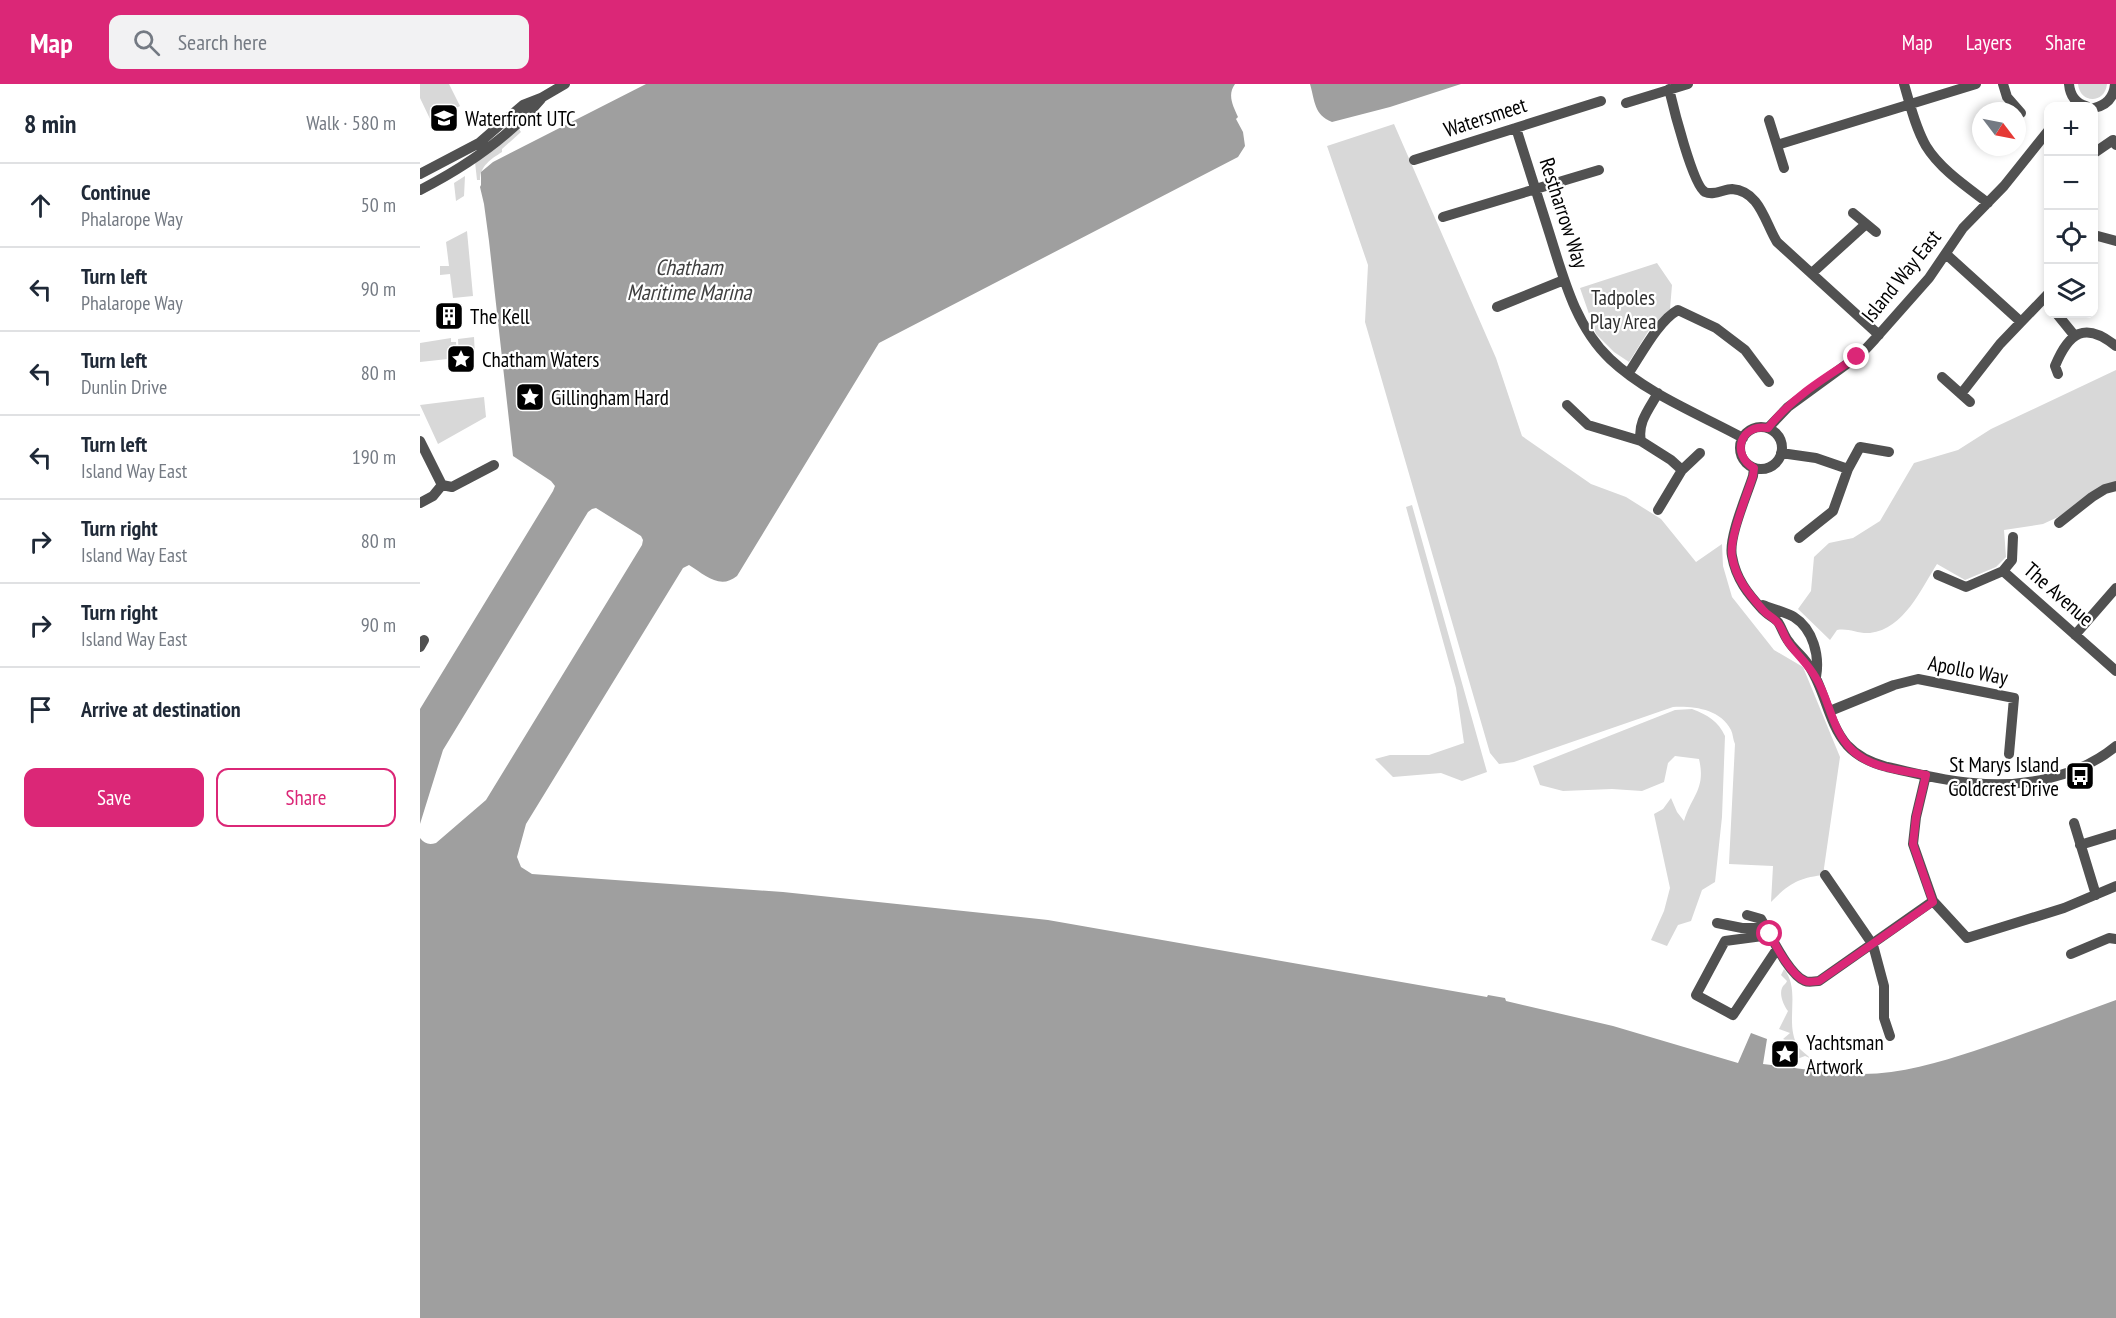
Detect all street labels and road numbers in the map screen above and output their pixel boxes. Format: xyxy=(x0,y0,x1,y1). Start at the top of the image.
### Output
street label: Watersmeet xyxy=(1440,91,1530,143)
street label: Restharrow Way xyxy=(1533,154,1595,272)
street label: Island Way East xyxy=(1855,224,1947,328)
street label: The Avenue xyxy=(2018,556,2100,632)
street label: Apollo Way xyxy=(1926,649,2010,691)

